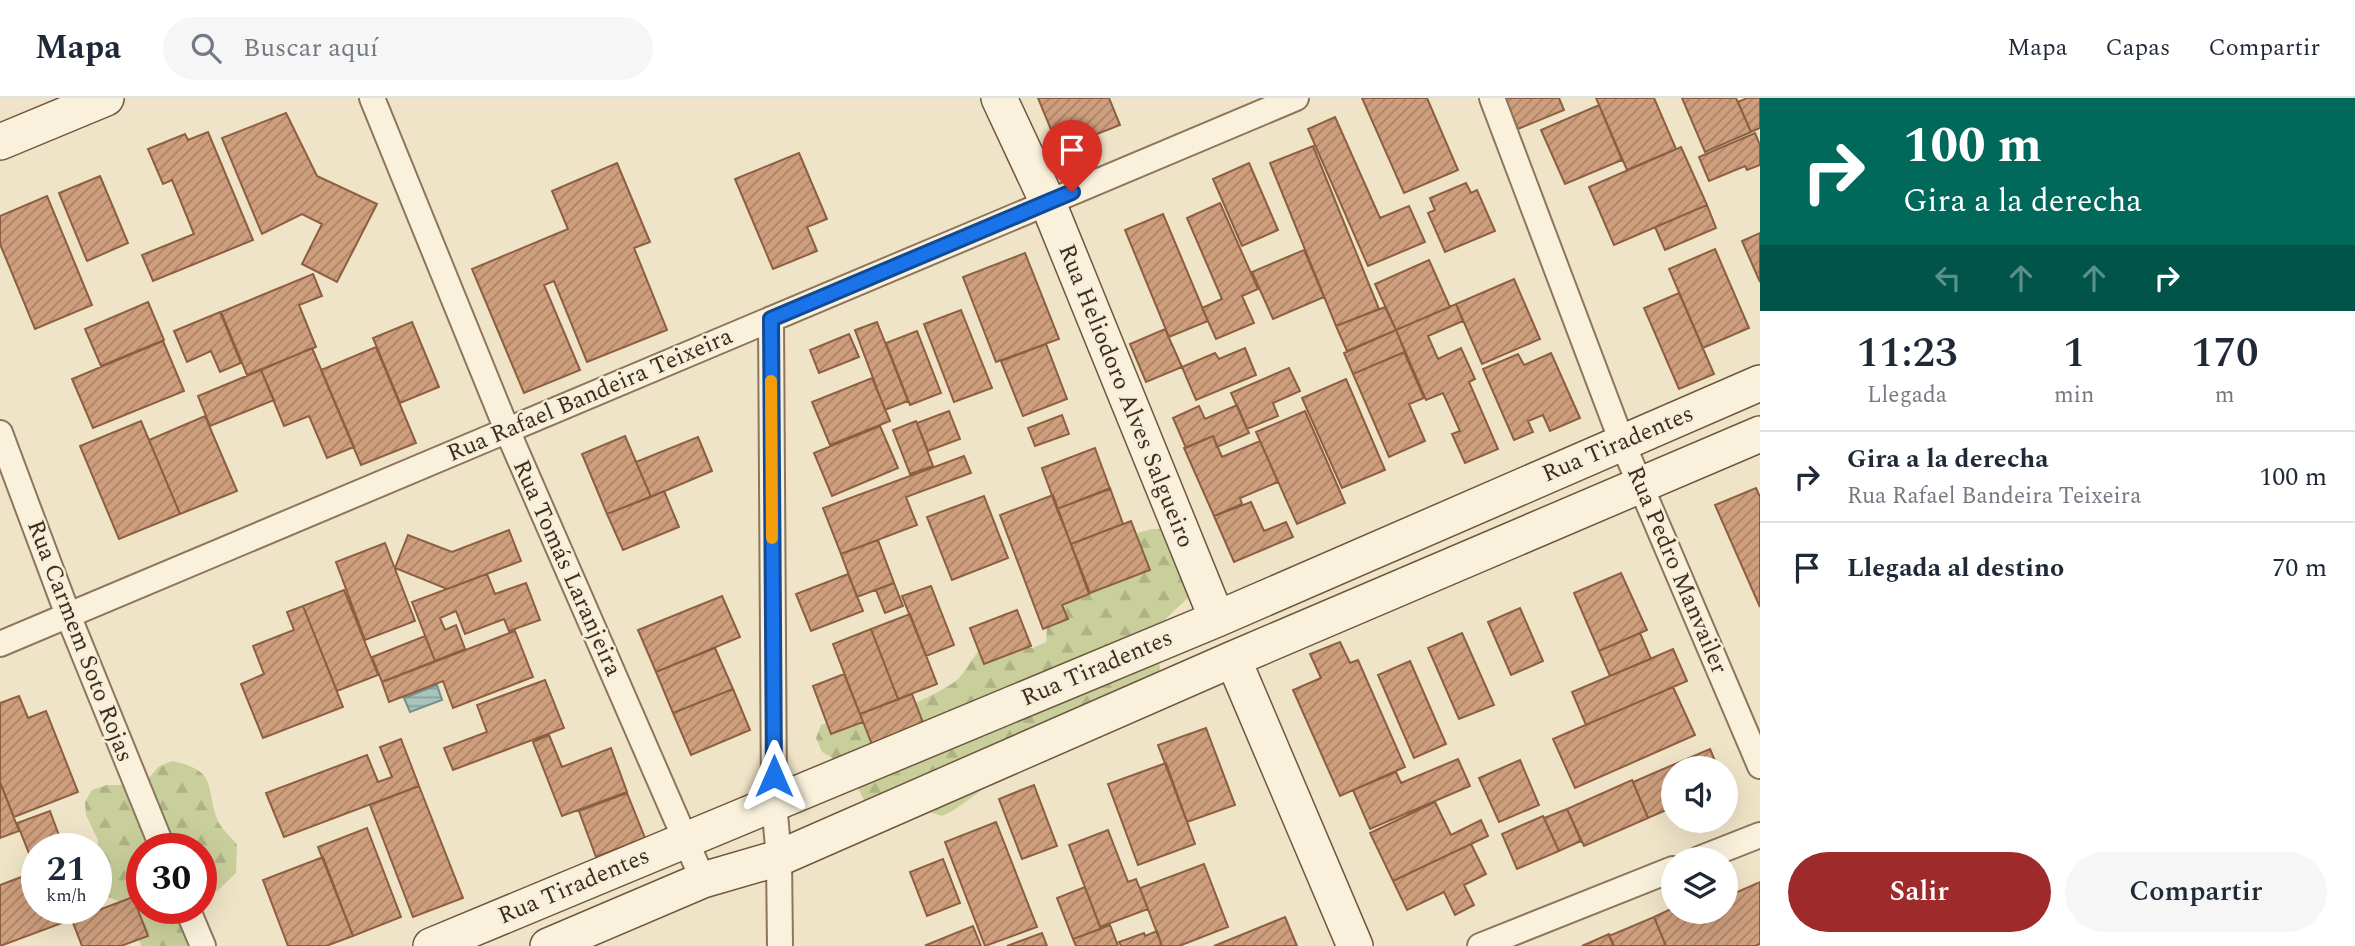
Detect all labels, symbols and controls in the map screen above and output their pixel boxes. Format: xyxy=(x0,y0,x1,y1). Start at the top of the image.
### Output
search box xyxy=(163,17,653,80)
text: Mapa xyxy=(35,23,121,73)
text: Buscar aquí xyxy=(243,28,378,68)
icon: search xyxy=(187,29,225,67)
text: Mapa xyxy=(2007,30,2067,66)
text: Capas xyxy=(2105,30,2170,66)
text: Compartir xyxy=(2208,30,2320,66)
text: 100 m xyxy=(1903,109,2042,184)
pin xyxy=(1042,120,1102,192)
icon: right xyxy=(1788,126,1879,217)
icon: arrive xyxy=(1053,131,1091,169)
text: Gira a la derecha xyxy=(1903,177,2142,226)
street label: Rua Heliodoro Alves Salgueiro xyxy=(1048,239,1204,553)
icon: left xyxy=(1929,259,1967,297)
icon: ahead xyxy=(2002,259,2040,297)
icon: ahead xyxy=(2075,259,2113,297)
icon: right xyxy=(2148,259,2186,297)
street label: Rua Rafael Bandeira Teixeira xyxy=(442,318,739,472)
text: 11:23 xyxy=(1857,322,1958,385)
text: 1 xyxy=(2063,322,2085,385)
text: 170 xyxy=(2191,322,2258,385)
text: Llegada xyxy=(1867,378,1947,413)
text: min xyxy=(2054,378,2094,413)
text: m xyxy=(2215,378,2235,413)
street label: Rua Tiradentes xyxy=(1537,396,1699,492)
text: Gira a la derecha xyxy=(1847,439,2049,479)
street label: Rua Tomás Laranjeira xyxy=(503,454,631,682)
text: 100 m xyxy=(2259,457,2327,497)
icon: right xyxy=(1788,458,1826,496)
street label: Rua Pedro Manvailer xyxy=(1617,460,1737,680)
text: Rua Rafael Bandeira Teixeira xyxy=(1847,479,2141,514)
street label: Rua Carmem Soto Rojas xyxy=(17,515,143,767)
text: Llegada al destino xyxy=(1847,548,2064,588)
text: 70 m xyxy=(2272,548,2327,588)
icon: arrive xyxy=(1788,549,1826,587)
street label: Rua Tiradentes xyxy=(1016,620,1178,716)
position arrow xyxy=(737,739,811,813)
map controls xyxy=(1661,756,1738,924)
button: sound xyxy=(1661,756,1738,833)
speed limit sign: 30 xyxy=(126,833,217,924)
street label: Rua Tiradentes xyxy=(493,838,655,934)
text: 21 xyxy=(47,843,86,896)
button: layers xyxy=(1661,847,1738,924)
button: Salir xyxy=(1788,852,2051,932)
button: Compartir xyxy=(2065,852,2327,932)
text: km/h xyxy=(46,882,87,909)

